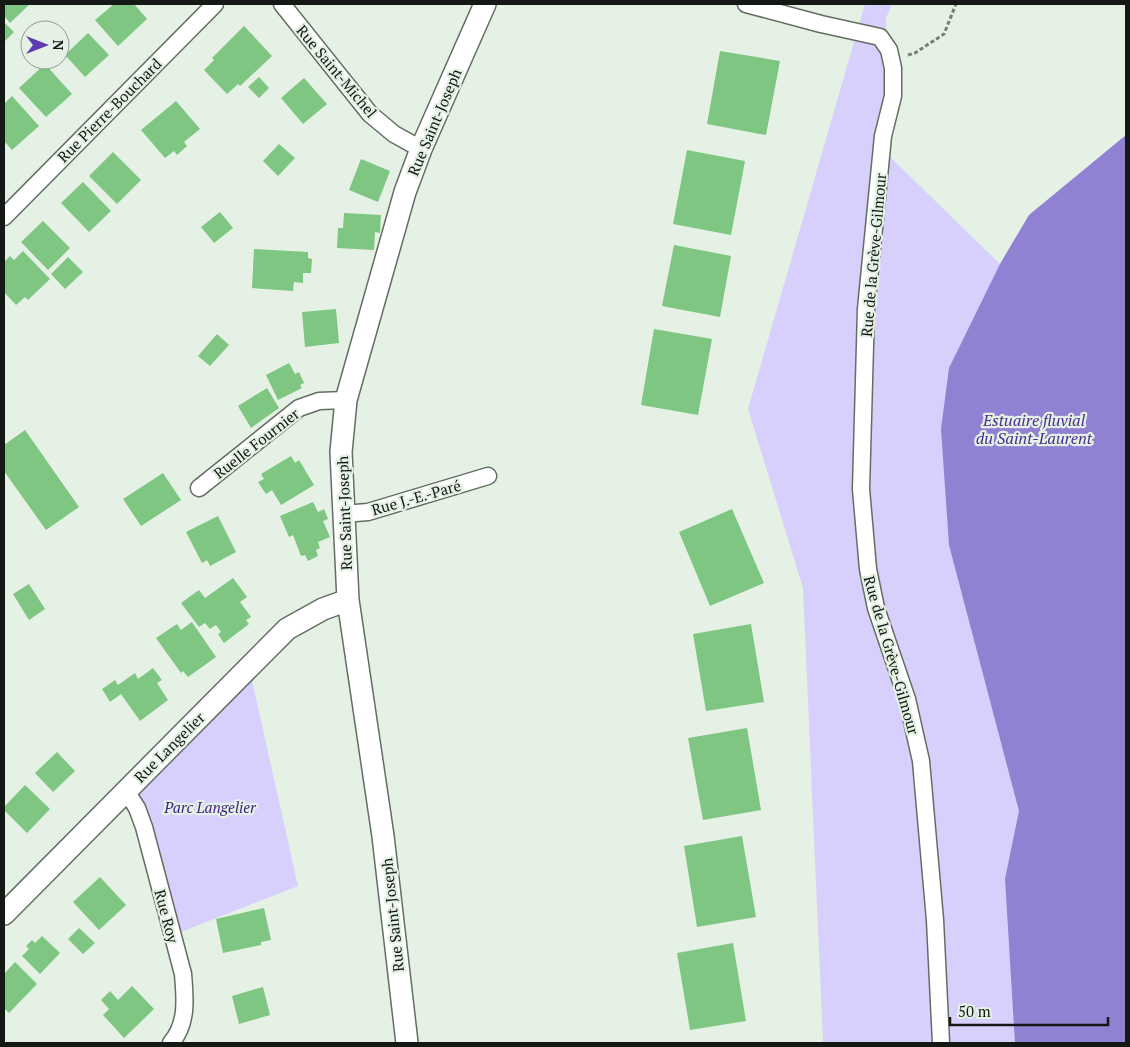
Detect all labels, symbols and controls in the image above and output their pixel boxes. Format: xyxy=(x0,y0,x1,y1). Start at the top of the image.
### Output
north arrow xyxy=(20,20,70,70)
street label: Rue Saint-Michel xyxy=(292,20,382,122)
text: N xyxy=(49,40,68,51)
street label: Rue Pierre-Bouchard xyxy=(53,54,165,166)
street label: Rue Saint-Joseph xyxy=(402,65,466,179)
street label: Rue de la Grève-Gilmour xyxy=(856,172,890,338)
street label: Ruelle Fournier xyxy=(209,403,303,483)
water label: Estuaire fluvial du Saint-Laurent xyxy=(976,409,1093,449)
street label: Rue Saint-Joseph xyxy=(332,455,356,571)
street label: Rue J.-E.-Paré xyxy=(369,475,463,519)
street label: Rue de la Grève-Gilmour xyxy=(860,573,924,737)
street label: Rue Langelier xyxy=(129,707,209,787)
park label: Parc Langelier xyxy=(163,797,257,817)
street label: Rue Saint-Joseph xyxy=(376,857,408,973)
street label: Rue Roy xyxy=(150,887,184,945)
scale bar xyxy=(950,994,1108,1026)
text: 50 m xyxy=(958,1001,991,1021)

